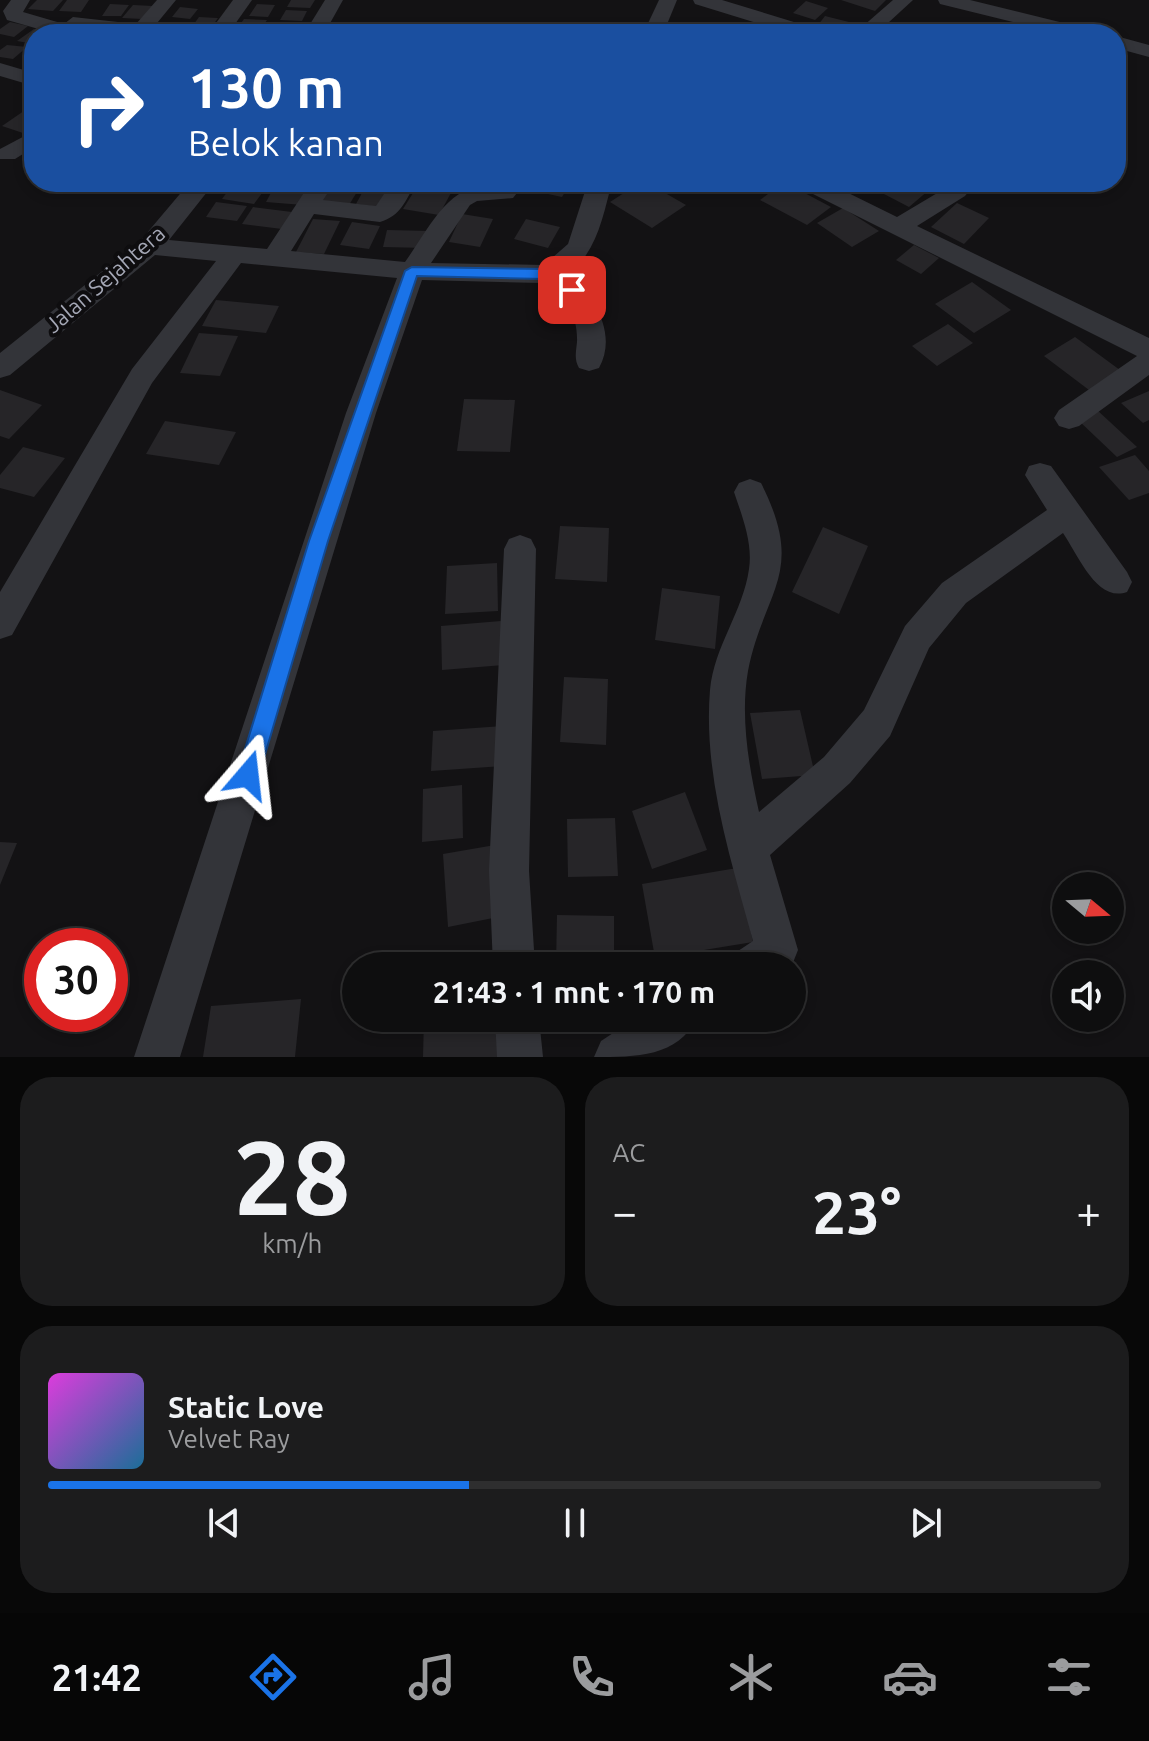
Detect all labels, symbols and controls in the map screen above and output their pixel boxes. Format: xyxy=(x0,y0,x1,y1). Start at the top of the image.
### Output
icon: right xyxy=(56,56,160,160)
text: 130 m xyxy=(188,56,344,119)
text: Belok kanan xyxy=(188,122,384,163)
street label: Jalan Sejahtera xyxy=(40,220,170,337)
pin xyxy=(538,256,606,324)
icon: arrive xyxy=(550,268,594,312)
position arrow xyxy=(206,733,290,817)
north arrow xyxy=(1052,872,1124,944)
map controls xyxy=(1052,872,1124,1032)
speed limit sign: 30 xyxy=(24,928,128,1032)
button: sound xyxy=(1052,960,1124,1032)
text: 21:43 · 1 mnt · 170 m xyxy=(433,975,715,1009)
text: 28 xyxy=(234,1118,351,1235)
text: AC xyxy=(613,1138,645,1167)
text: 23° xyxy=(812,1178,901,1245)
text: − xyxy=(613,1187,637,1236)
text: + xyxy=(1076,1187,1101,1236)
text: km/h xyxy=(262,1229,322,1258)
text: Static Love xyxy=(168,1390,324,1424)
text: Velvet Ray xyxy=(168,1424,290,1453)
icon: previous xyxy=(202,1501,246,1545)
icon: pause xyxy=(553,1501,597,1545)
icon: next xyxy=(904,1501,948,1545)
icon: directions xyxy=(245,1649,301,1705)
icon: music xyxy=(404,1649,460,1705)
icon: phone xyxy=(564,1649,620,1705)
icon: climate xyxy=(723,1649,779,1705)
icon: car xyxy=(882,1649,938,1705)
icon: filters xyxy=(1041,1649,1097,1705)
text: 21:42 xyxy=(52,1657,142,1698)

